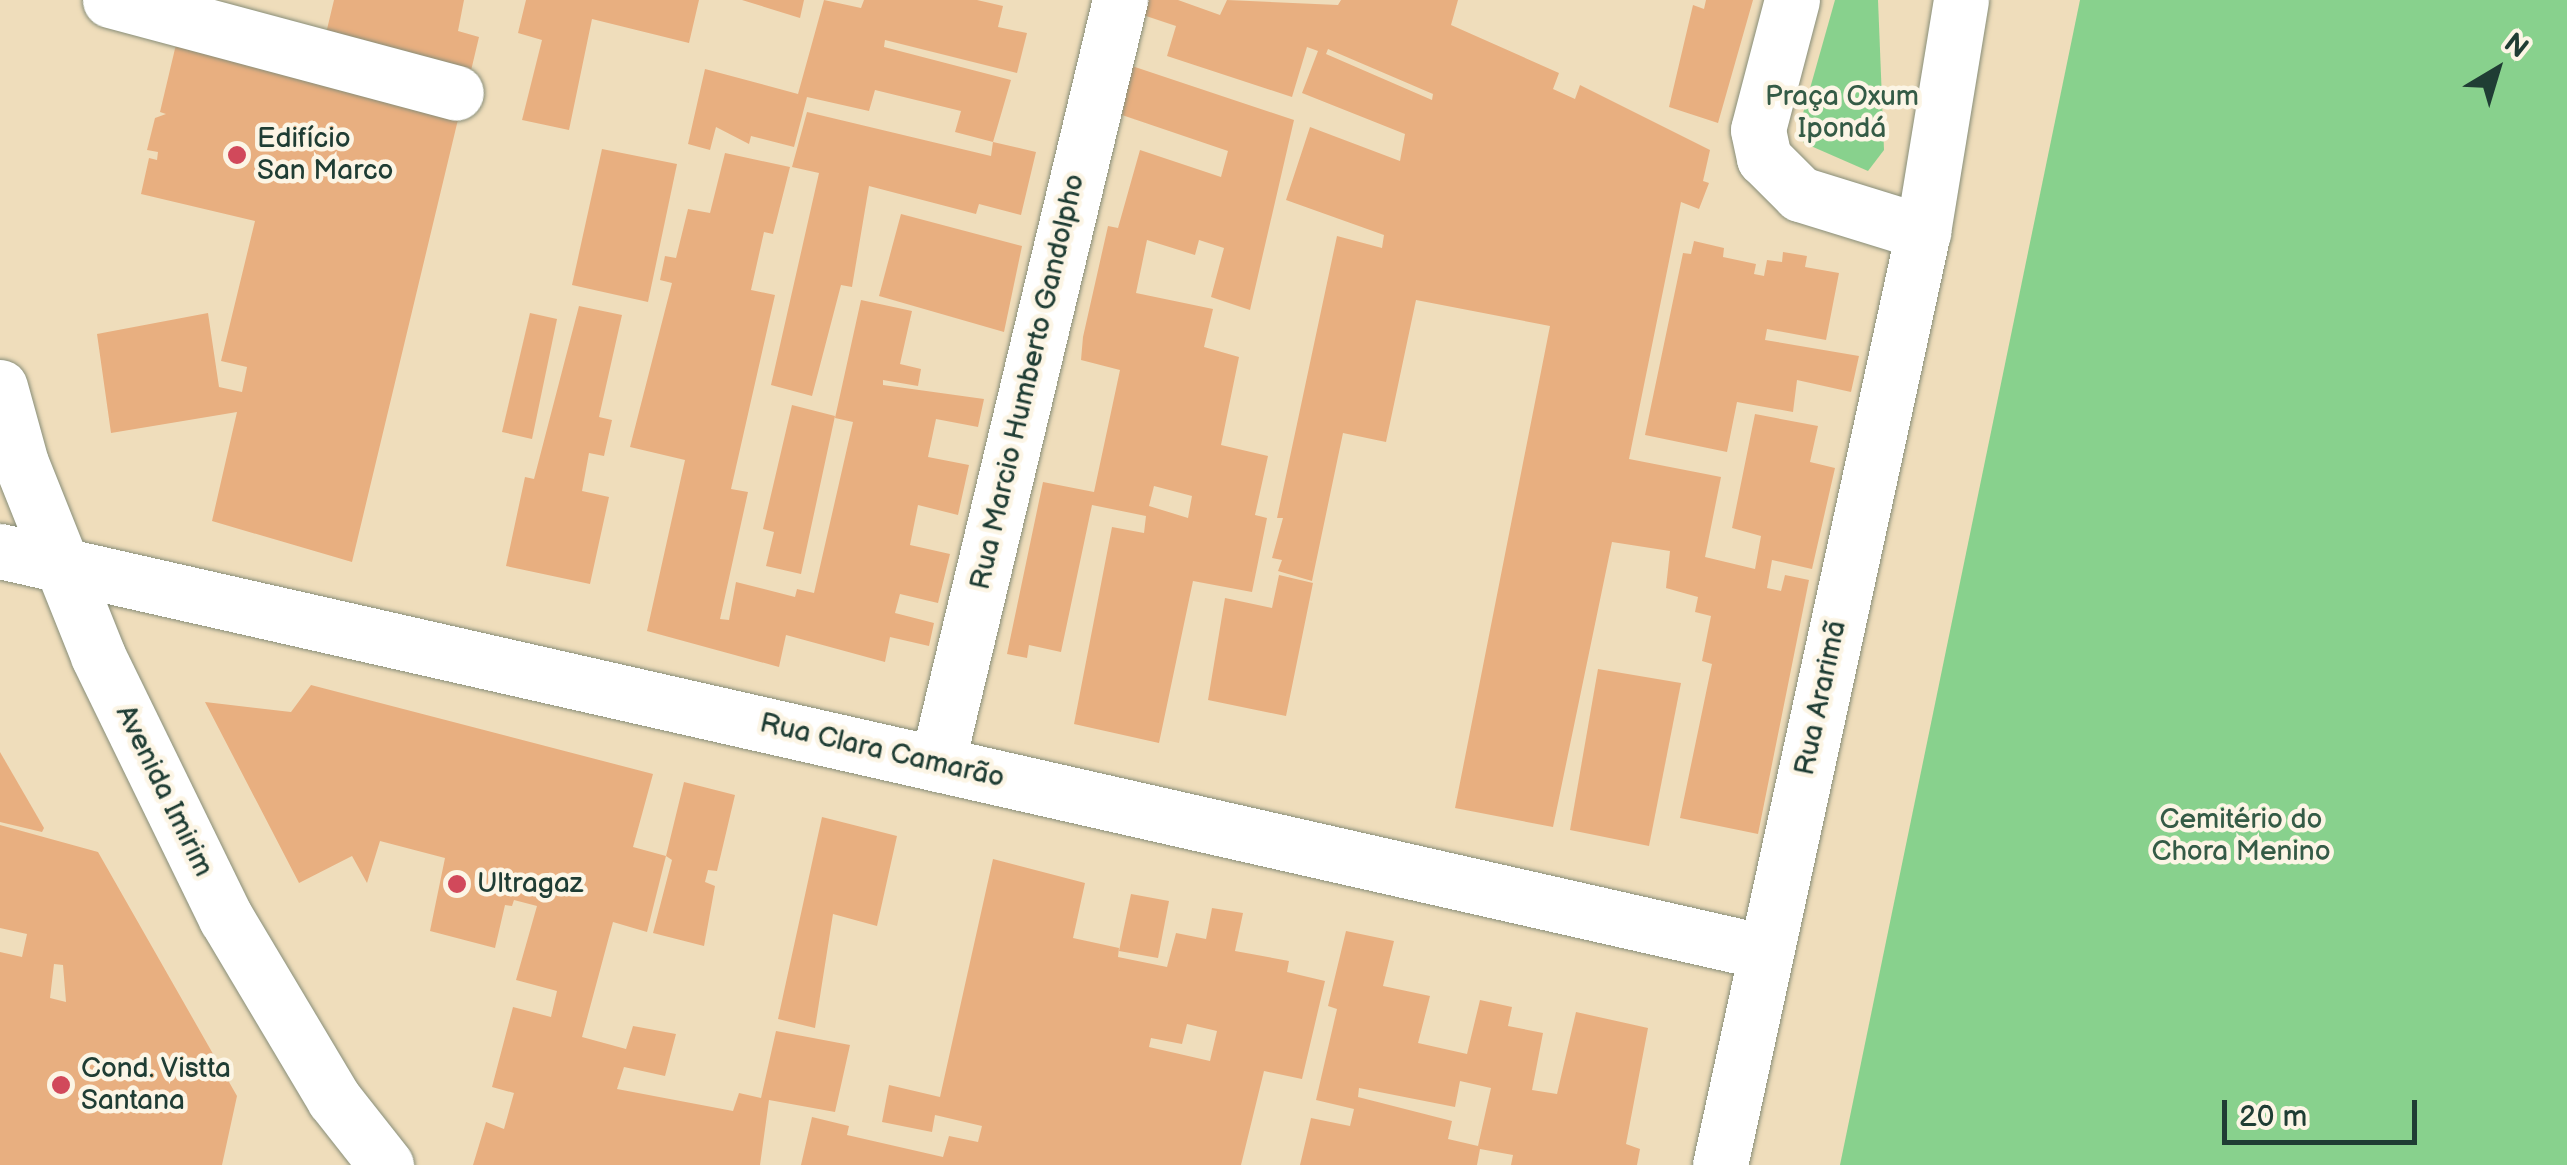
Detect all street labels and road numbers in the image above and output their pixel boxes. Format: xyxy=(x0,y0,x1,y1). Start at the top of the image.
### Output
street label: Rua Marcio Humberto Gandolpho xyxy=(964,171,1092,593)
street label: Rua Ararimã xyxy=(1788,618,1854,778)
street label: Avenida Imirim xyxy=(108,700,220,882)
street label: Rua Clara Camarão xyxy=(756,707,1008,795)

